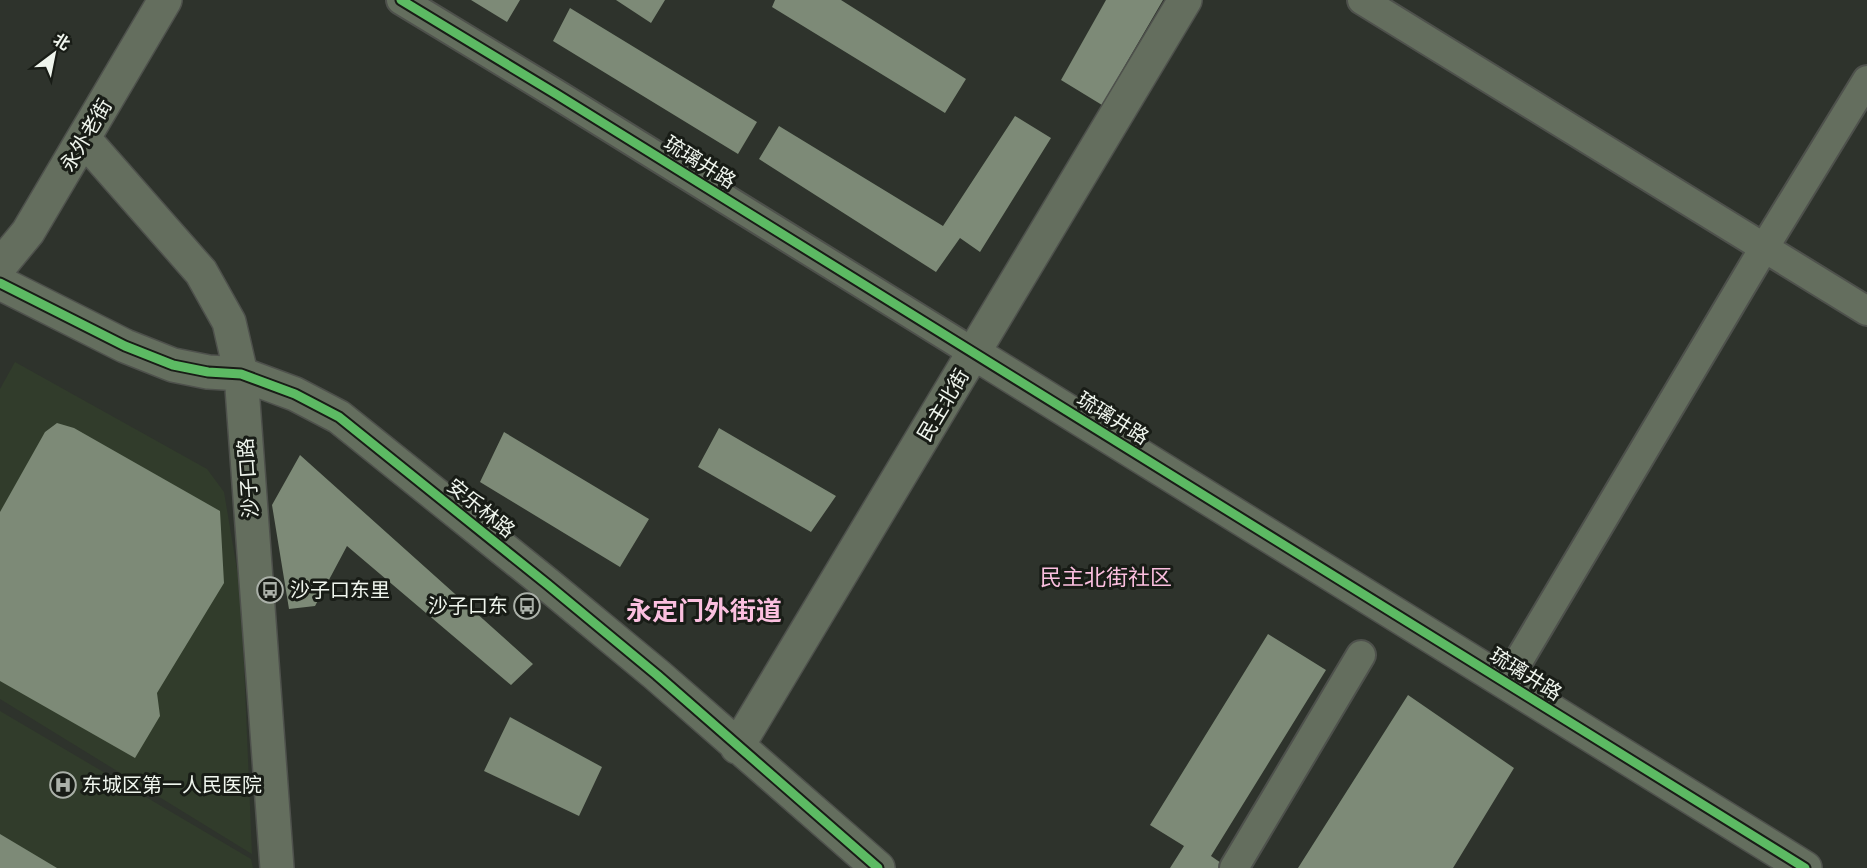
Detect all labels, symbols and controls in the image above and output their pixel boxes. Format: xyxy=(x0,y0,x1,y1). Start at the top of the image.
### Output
north arrow xyxy=(24,24,84,84)
text: 北 xyxy=(50,29,74,54)
street label: 永外老街 xyxy=(55,95,117,175)
street label: 琉璃井路 xyxy=(660,131,740,193)
street label: 民主北街 xyxy=(912,365,974,445)
street label: 琉璃井路 xyxy=(1073,387,1153,449)
street label: 沙子口路 xyxy=(233,437,263,519)
street label: 安乐林路 xyxy=(442,474,520,542)
district label: 民主北街社区 xyxy=(1040,564,1172,591)
bus stop icon: 沙子口东里 xyxy=(255,575,285,605)
place label: 沙子口东里 xyxy=(290,578,390,602)
bus stop icon: 沙子口东 xyxy=(512,591,542,621)
place label: 沙子口东 xyxy=(428,594,508,618)
district label: 永定门外街道 xyxy=(626,595,782,627)
street label: 琉璃井路 xyxy=(1486,643,1566,705)
hospital icon: 东城区第一人民医院 xyxy=(48,770,78,800)
place label: 东城区第一人民医院 xyxy=(82,773,262,797)

